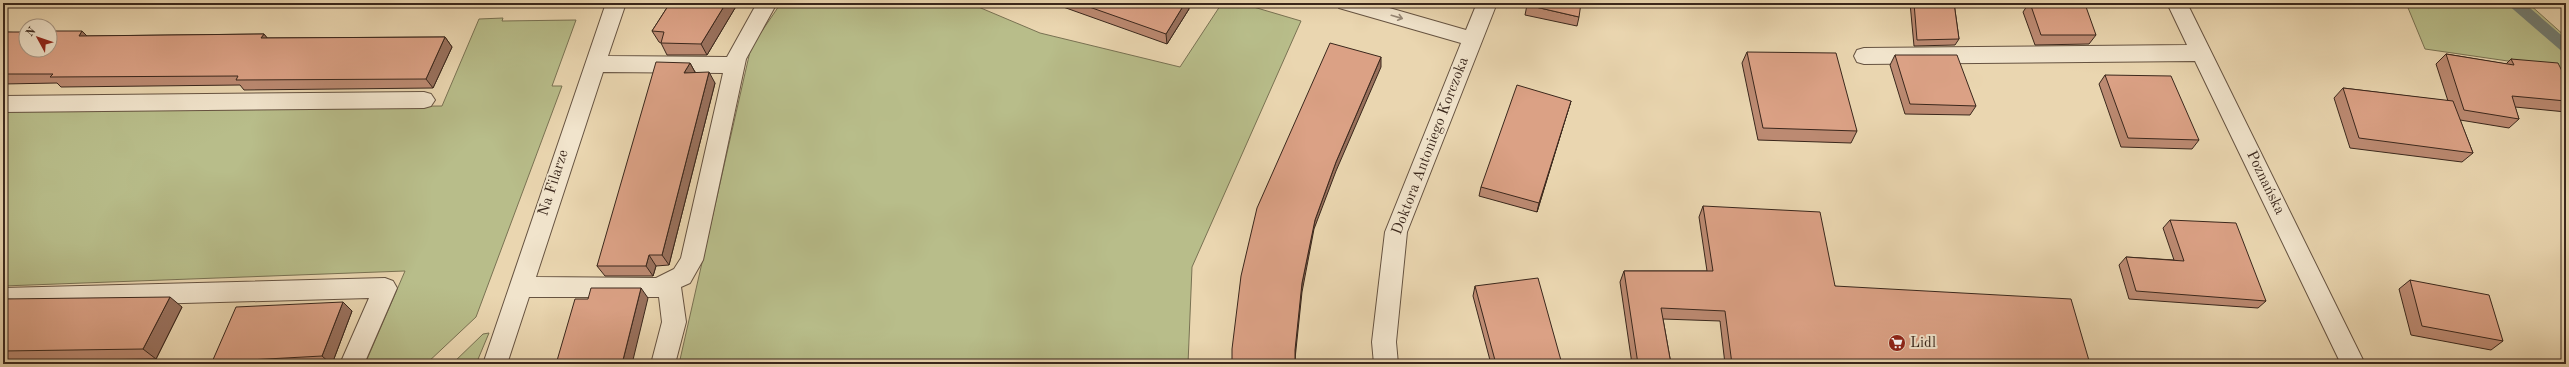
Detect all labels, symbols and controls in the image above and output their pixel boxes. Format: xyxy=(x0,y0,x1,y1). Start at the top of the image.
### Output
one-way arrow xyxy=(1390,14,1403,21)
north arrow xyxy=(18,18,58,58)
text: N xyxy=(25,25,39,39)
street label: Doktora Antoniego Korczoka xyxy=(1390,54,1472,237)
street label: Na Filarze xyxy=(536,148,572,218)
street label: Poznańska xyxy=(2243,149,2287,218)
supermarket icon: Lidl xyxy=(1887,333,1907,353)
place label: Lidl xyxy=(1910,336,1936,351)

